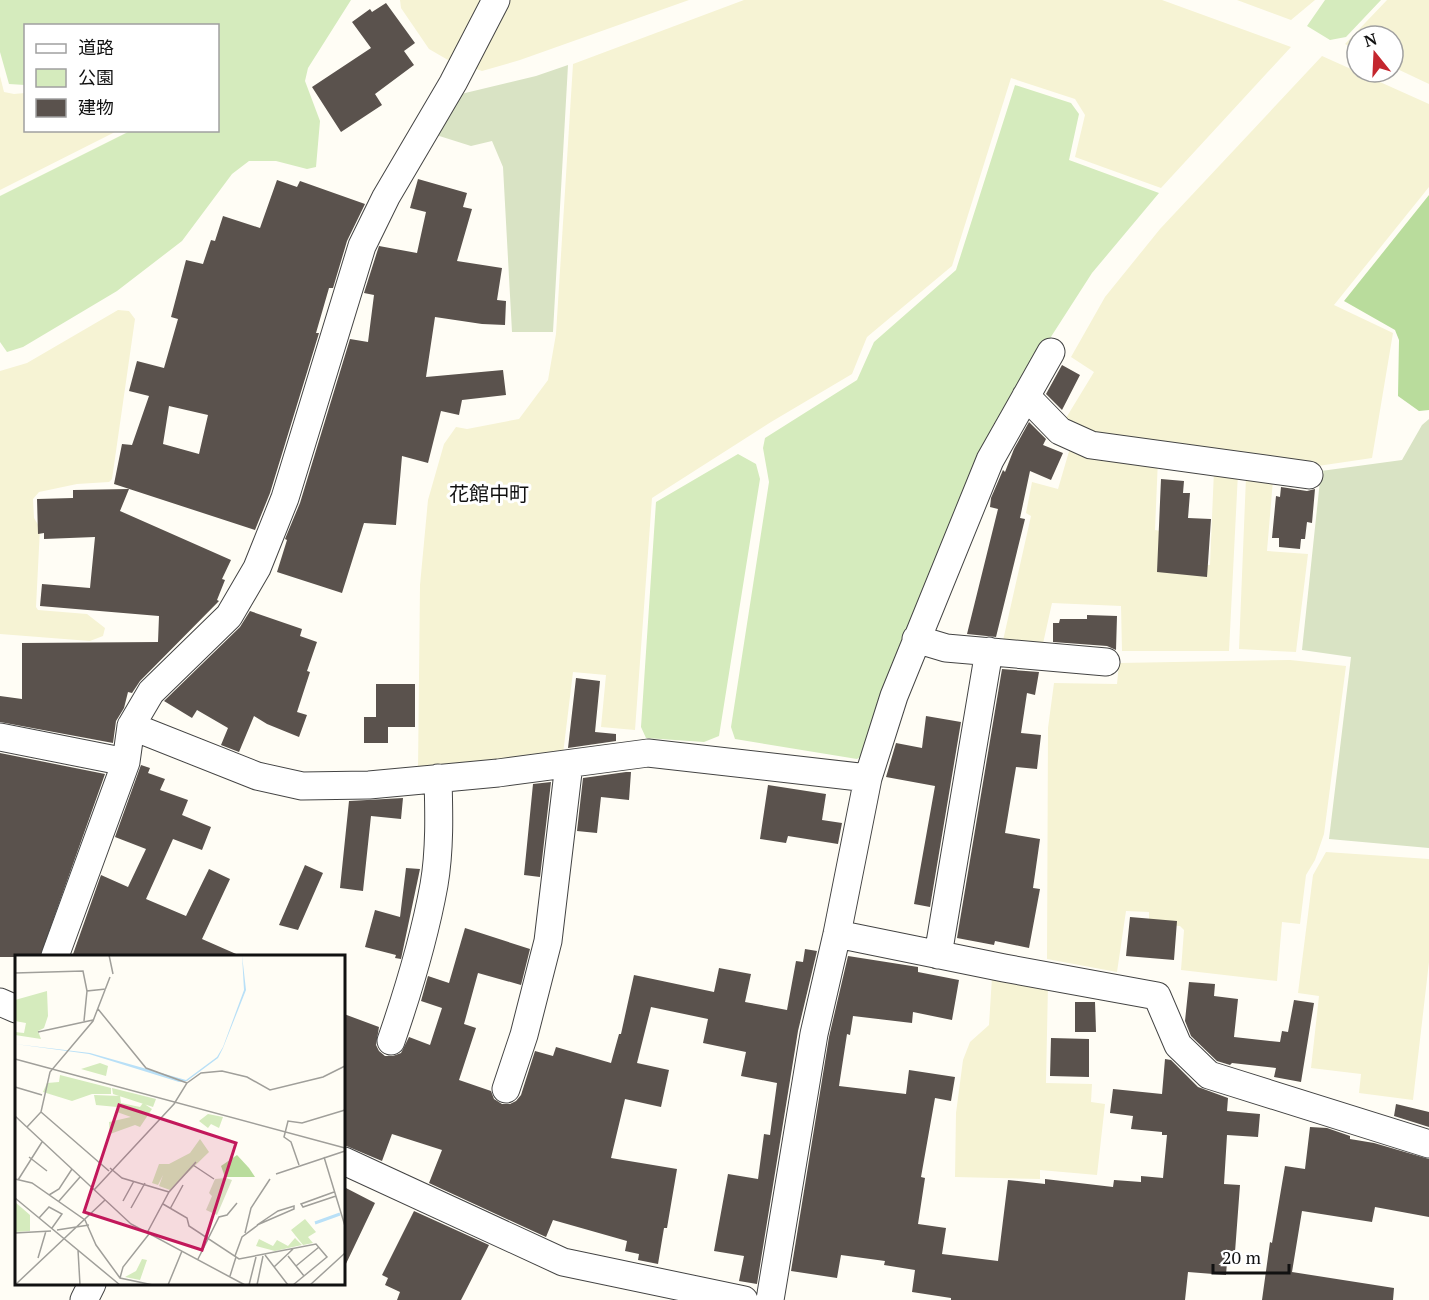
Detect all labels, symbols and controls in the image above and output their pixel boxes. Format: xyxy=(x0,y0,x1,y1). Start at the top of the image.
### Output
legend xyxy=(24,24,219,132)
north arrow xyxy=(1345,24,1405,84)
text: N xyxy=(1361,27,1380,52)
text: 道路 xyxy=(78,35,114,59)
text: 公園 xyxy=(78,65,114,89)
text: 建物 xyxy=(78,95,114,119)
district label: 花館中町 xyxy=(449,480,529,507)
inset map xyxy=(15,955,345,1285)
scale bar xyxy=(1213,1237,1290,1275)
text: 20 m xyxy=(1222,1245,1262,1269)

